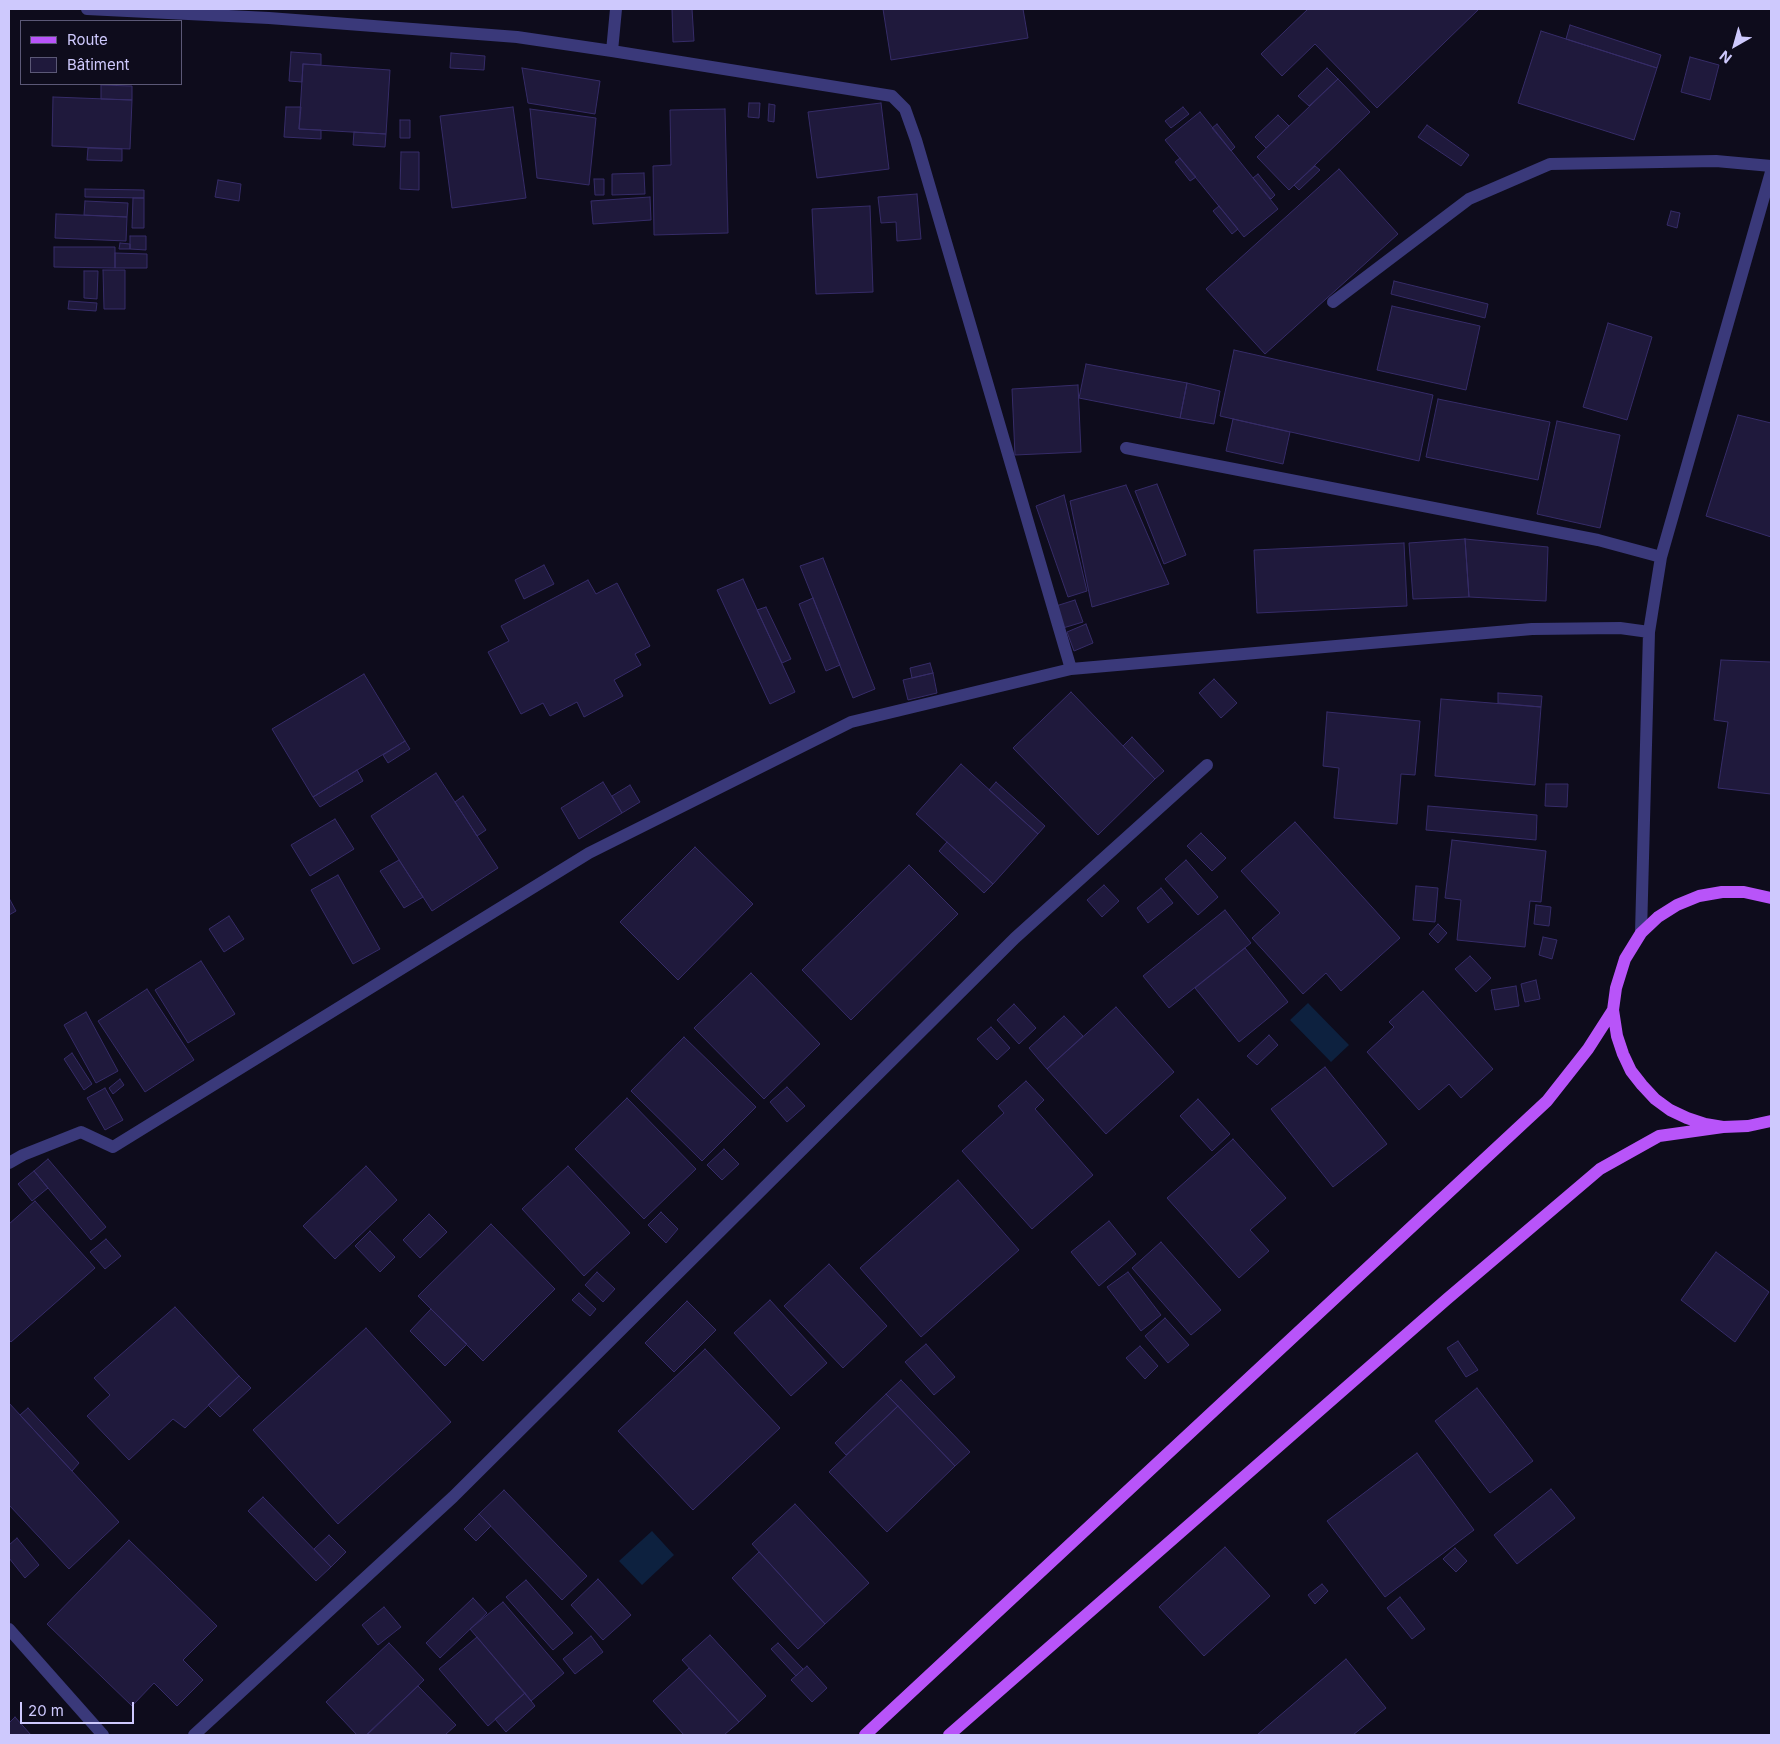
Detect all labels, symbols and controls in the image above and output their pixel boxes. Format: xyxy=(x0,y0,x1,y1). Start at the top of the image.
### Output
legend xyxy=(20,20,182,85)
north arrow xyxy=(1710,20,1760,70)
text: Route xyxy=(67,30,108,49)
text: N xyxy=(1716,47,1735,67)
text: Bâtiment xyxy=(67,55,129,74)
scale bar xyxy=(22,1692,136,1724)
text: 20 m xyxy=(28,1701,64,1720)

